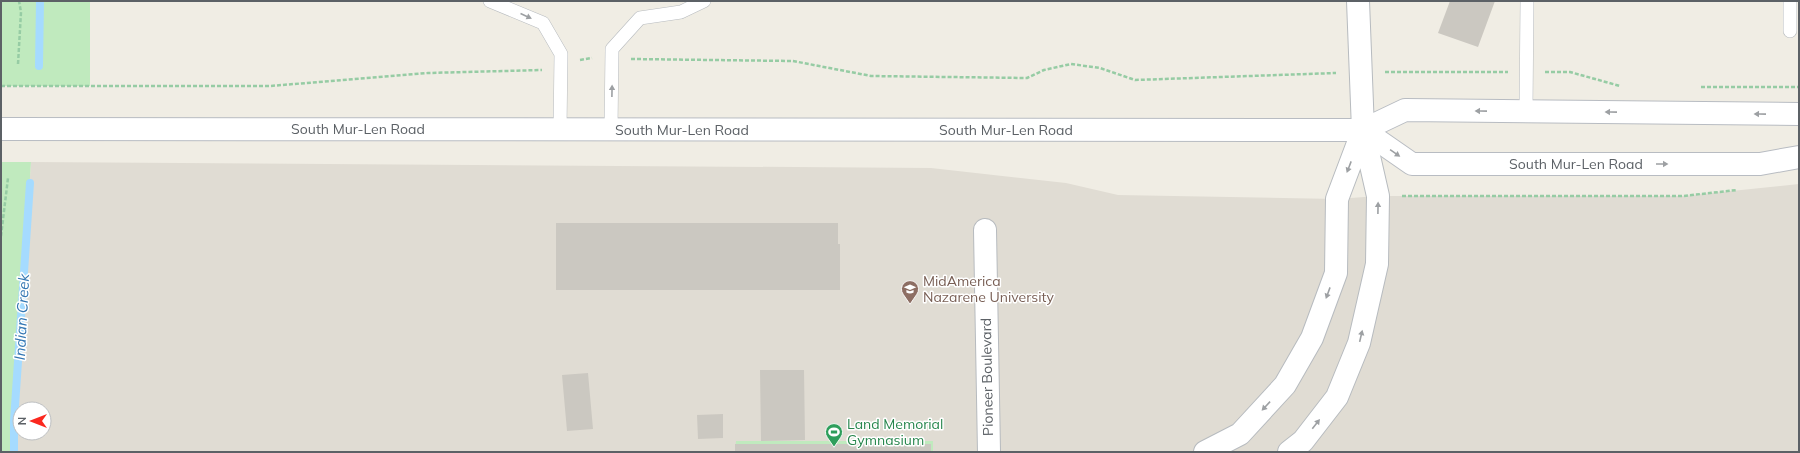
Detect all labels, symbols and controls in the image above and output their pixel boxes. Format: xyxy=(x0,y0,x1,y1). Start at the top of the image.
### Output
one-way arrow xyxy=(521,13,532,19)
one-way arrow xyxy=(609,84,615,97)
one-way arrow xyxy=(1475,107,1487,114)
one-way arrow xyxy=(1604,109,1617,115)
one-way arrow xyxy=(1753,111,1766,117)
street label: South Mur-Len Road xyxy=(291,120,425,138)
street label: South Mur-Len Road xyxy=(615,121,749,139)
street label: South Mur-Len Road xyxy=(939,121,1073,139)
one-way arrow xyxy=(1390,149,1401,157)
street label: South Mur-Len Road xyxy=(1509,155,1643,173)
one-way arrow xyxy=(1346,161,1352,173)
one-way arrow xyxy=(1656,161,1669,167)
one-way arrow xyxy=(1374,202,1381,214)
water label: Indian Creek xyxy=(10,272,33,361)
place label: MidAmerica Nazarene University xyxy=(923,272,1055,306)
school or university icon: MidAmerica Nazarene University xyxy=(900,279,920,304)
one-way arrow xyxy=(1325,287,1331,299)
street label: Pioneer Boulevard xyxy=(977,318,997,436)
one-way arrow xyxy=(1358,330,1364,342)
north arrow xyxy=(12,401,52,441)
one-way arrow xyxy=(1262,401,1271,410)
place label: Land Memorial Gymnasium xyxy=(847,415,943,449)
text: N xyxy=(15,417,29,425)
one-way arrow xyxy=(1312,419,1320,430)
sports icon: Land Memorial Gymnasium xyxy=(824,422,844,447)

